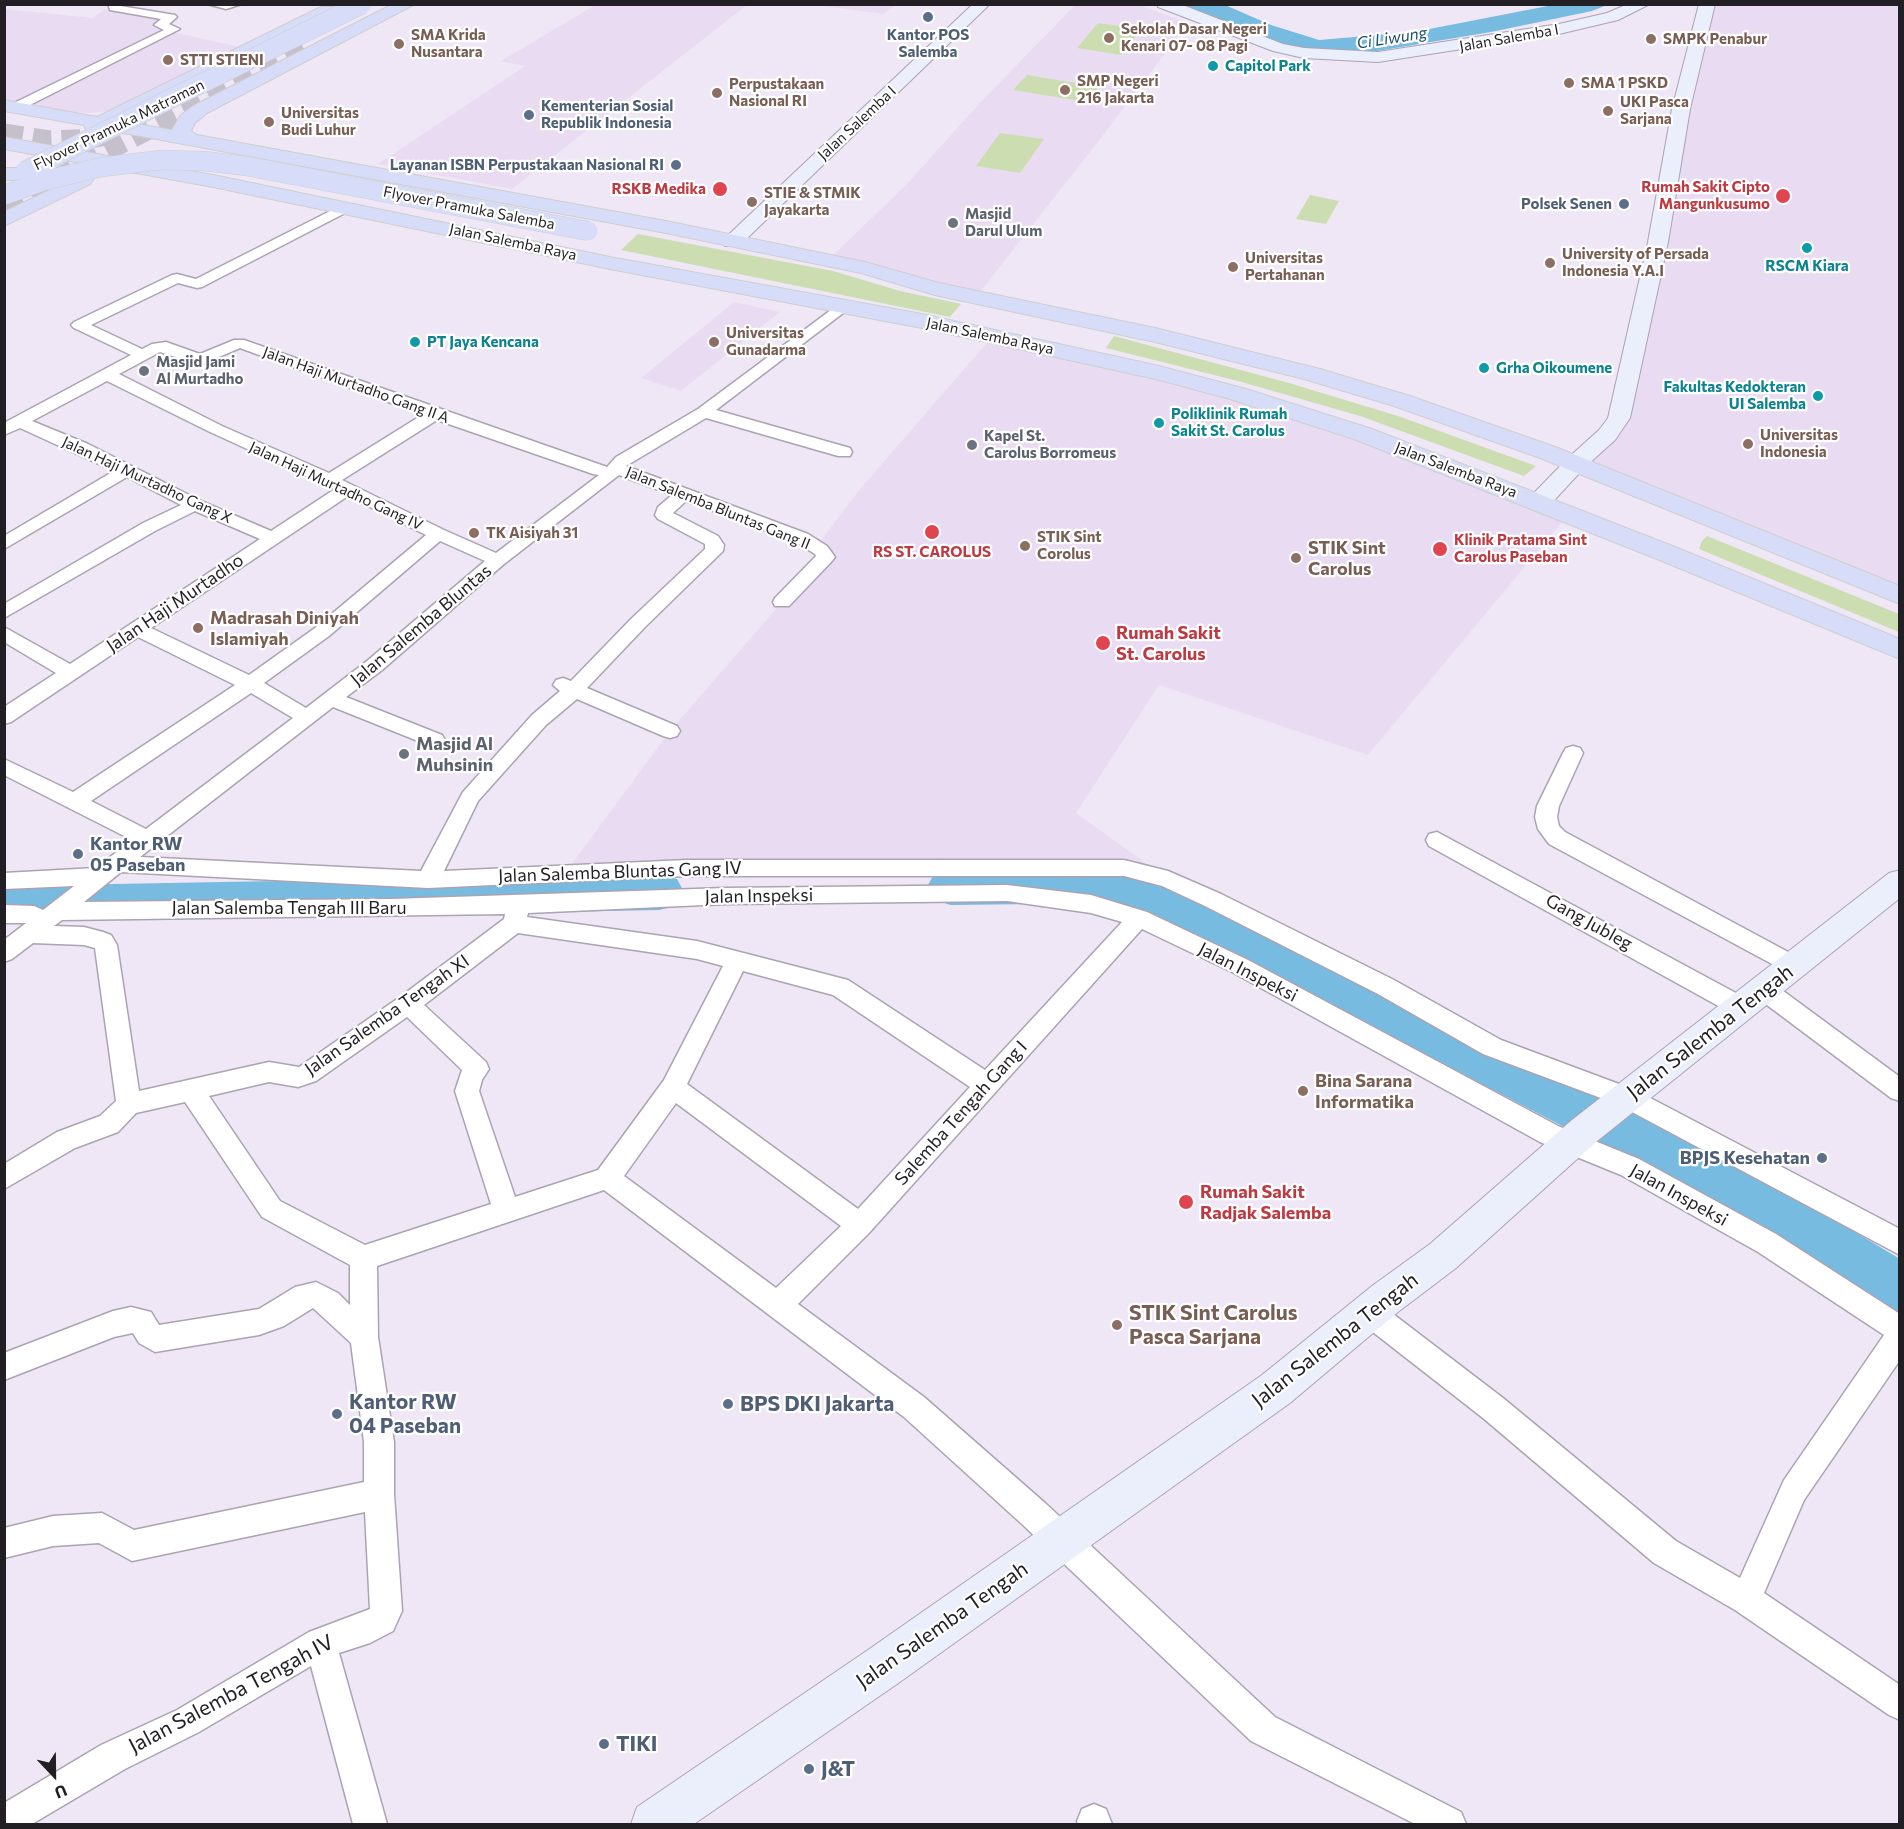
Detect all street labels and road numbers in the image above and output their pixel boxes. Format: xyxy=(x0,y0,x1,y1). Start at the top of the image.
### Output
street label: Jalan Salemba I xyxy=(1458,20,1560,56)
street label: Flyover Pramuka Matraman xyxy=(31,76,207,174)
street label: Jalan Salemba I xyxy=(814,82,900,164)
street label: Flyover Pramuka Salemba xyxy=(382,183,556,233)
street label: Jalan Salemba Raya xyxy=(448,220,578,264)
street label: Jalan Salemba Raya xyxy=(925,314,1055,358)
street label: Jalan Haji Murtadho Gang II A xyxy=(260,343,452,427)
street label: Jalan Haji Murtadho Gang X xyxy=(59,433,235,527)
street label: Jalan Haji Murtadho Gang IV xyxy=(246,438,426,534)
street label: Jalan Salemba Raya xyxy=(1392,438,1520,502)
street label: Jalan Salemba Bluntas Gang II xyxy=(623,463,813,553)
street label: Jalan Haji Murtadho xyxy=(102,549,248,657)
street label: Jalan Salemba Bluntas xyxy=(346,560,496,690)
street label: Jalan Salemba Bluntas Gang IV xyxy=(498,857,742,887)
street label: Jalan Inspeksi xyxy=(704,884,814,908)
street label: Gang Jubleg xyxy=(1542,889,1636,955)
street label: Jalan Salemba Tengah III Baru xyxy=(171,897,407,919)
street label: Jalan Inspeksi xyxy=(1195,938,1301,1006)
street label: Jalan Salemba Tengah XI xyxy=(301,950,473,1080)
street label: Jalan Salemba Tengah xyxy=(1622,959,1798,1105)
street label: Salemba Tengah Gang I xyxy=(890,1036,1032,1190)
street label: Jalan Inspeksi xyxy=(1626,1159,1732,1231)
street label: Jalan Salemba Tengah xyxy=(1247,1267,1423,1413)
street label: Jalan Salemba Tengah xyxy=(851,1556,1033,1694)
street label: Jalan Salemba Tengah IV xyxy=(124,1629,338,1759)

